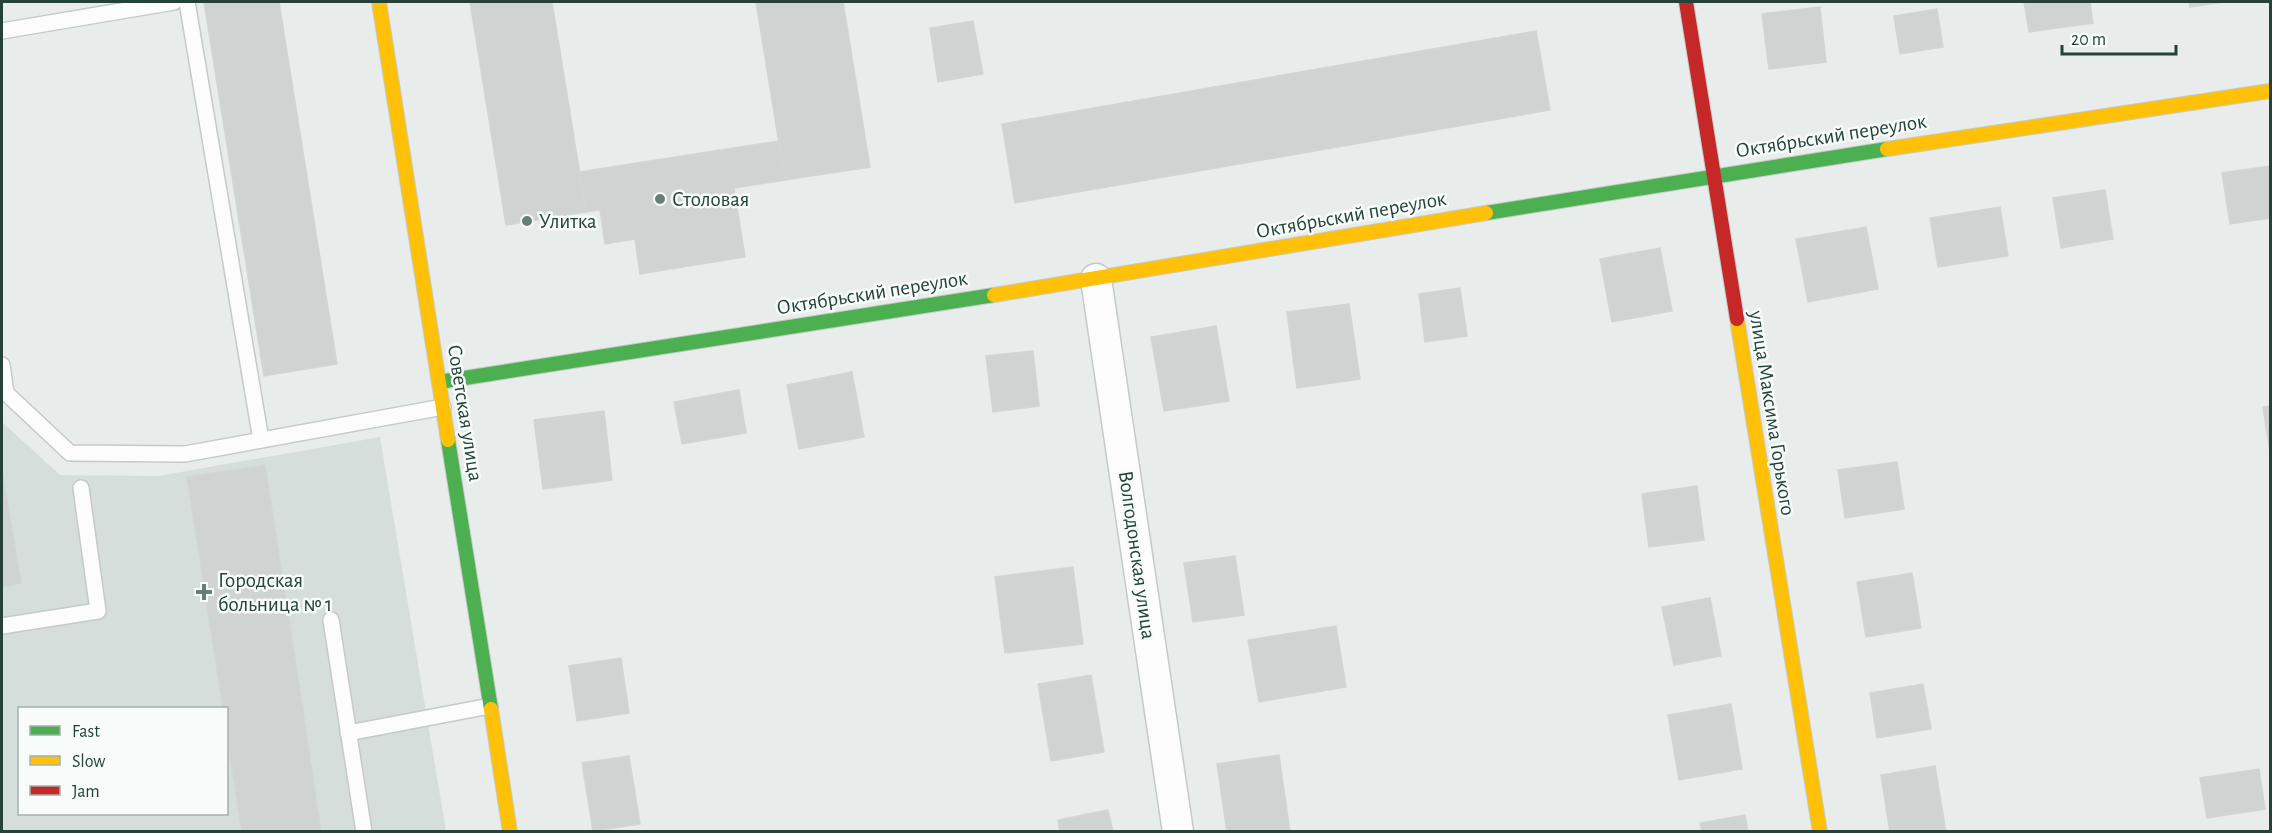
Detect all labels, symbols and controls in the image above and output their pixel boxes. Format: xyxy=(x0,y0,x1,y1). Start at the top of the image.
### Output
scale bar xyxy=(2062,18,2176,56)
text: 20 m xyxy=(2071,31,2106,49)
street label: Октябрьский переулок xyxy=(1734,110,1928,161)
street label: Октябрьский переулок xyxy=(1254,188,1448,242)
place label: Столовая xyxy=(672,189,749,210)
marker: Столовая xyxy=(653,192,667,206)
place label: Улитка xyxy=(539,211,597,232)
marker: Улитка xyxy=(520,214,534,228)
street label: Октябрьский переулок xyxy=(775,267,969,318)
street label: улица Максима Горького xyxy=(1745,308,1799,517)
street label: Советская улица xyxy=(444,343,486,483)
street label: Волгодонская улица xyxy=(1115,469,1159,641)
place label: Городская больница № 1 xyxy=(218,570,332,615)
marker: Городская больница № 1 xyxy=(195,583,213,601)
legend xyxy=(18,707,228,815)
text: Fast xyxy=(72,723,100,741)
text: Slow xyxy=(72,753,105,771)
text: Jam xyxy=(72,783,100,801)

